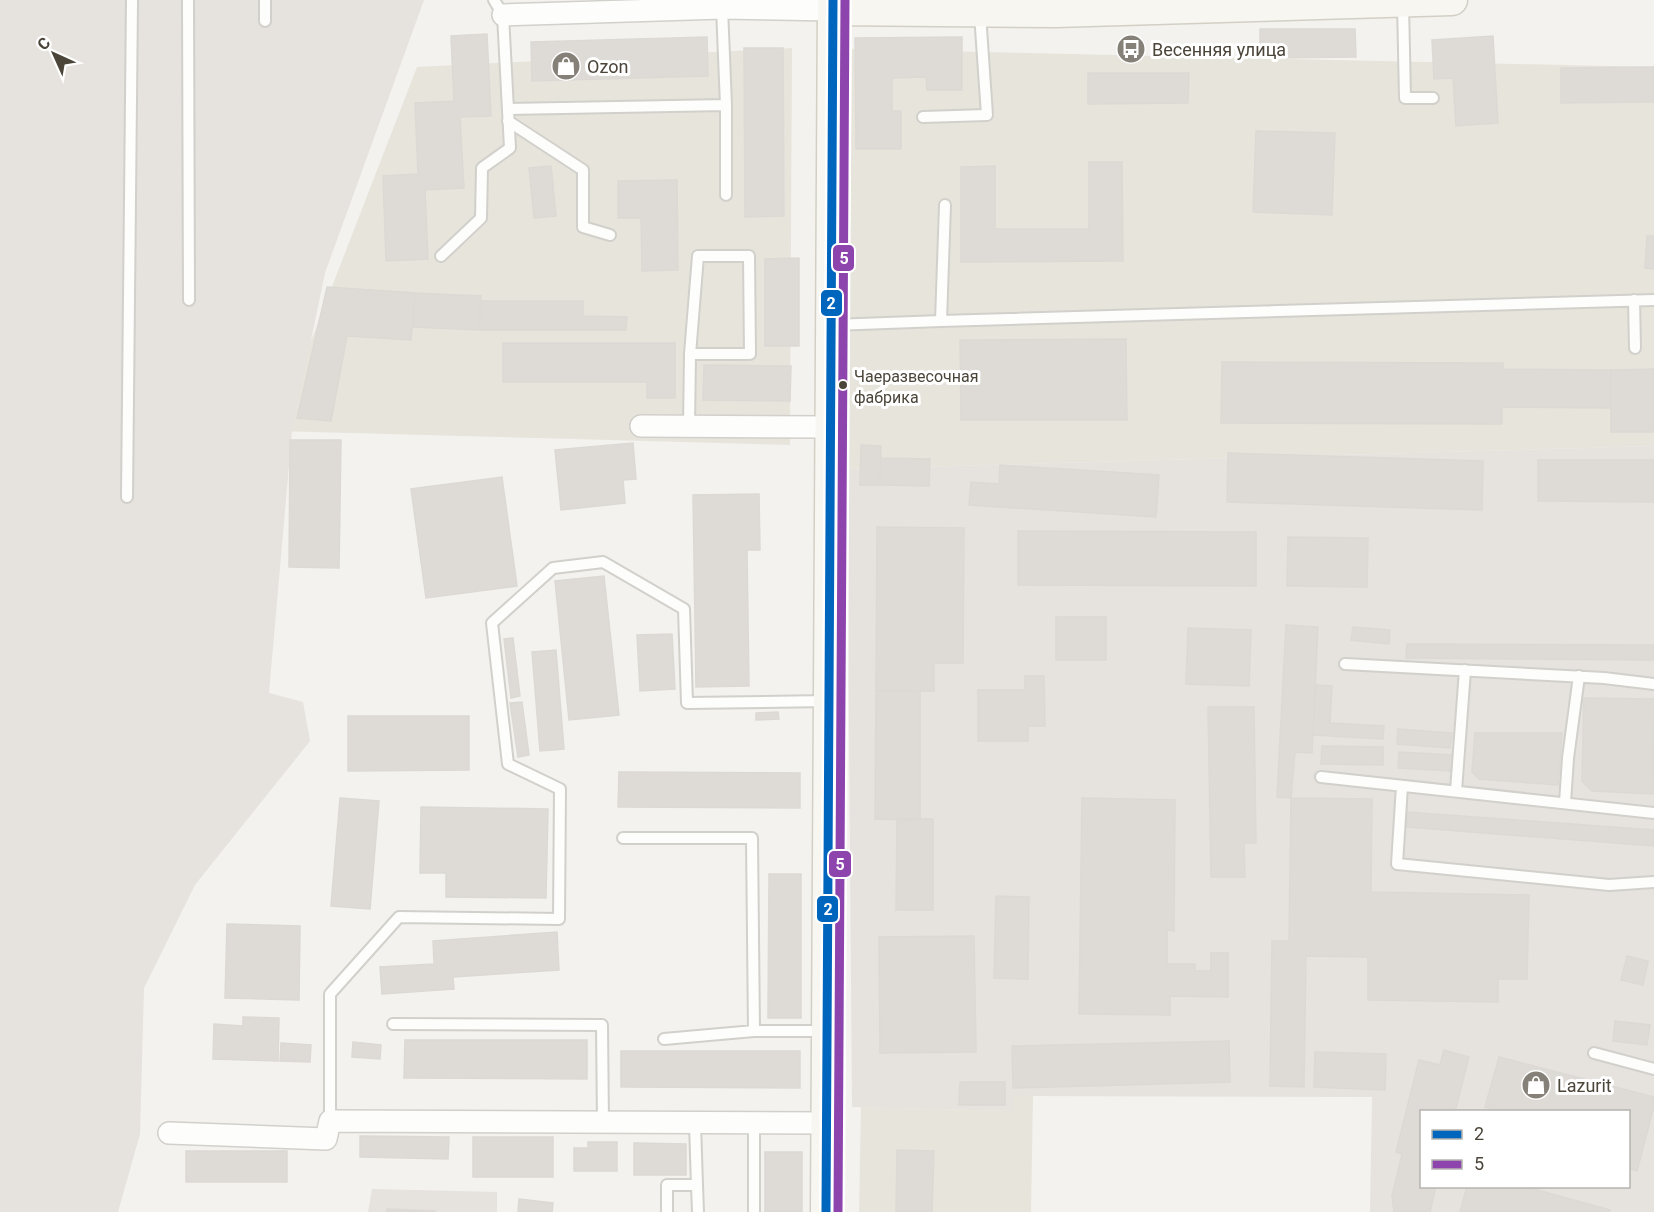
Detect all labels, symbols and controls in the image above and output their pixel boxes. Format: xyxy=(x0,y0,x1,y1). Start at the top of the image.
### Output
north arrow xyxy=(24,24,84,84)
text: С xyxy=(33,33,54,54)
bus stop icon: Весенняя улица xyxy=(1115,33,1147,65)
place label: Весенняя улица xyxy=(1152,39,1286,60)
shop icon: Ozon xyxy=(550,50,582,82)
place label: Ozon xyxy=(587,56,628,77)
line badge: 5 xyxy=(832,244,855,272)
text: 5 xyxy=(839,249,849,268)
line badge: 2 xyxy=(820,289,843,317)
text: 2 xyxy=(826,294,836,313)
place label: Чаеразвесочная фабрика xyxy=(854,367,979,407)
marker: Чаеразвесочная фабрика xyxy=(837,379,849,391)
line badge: 5 xyxy=(828,850,852,878)
text: 5 xyxy=(835,855,845,874)
line badge: 2 xyxy=(816,895,839,923)
text: 2 xyxy=(823,900,833,919)
shop icon: Lazurit xyxy=(1520,1069,1552,1101)
place label: Lazurit xyxy=(1557,1075,1612,1096)
legend xyxy=(1420,1110,1630,1188)
text: 2 xyxy=(1474,1123,1484,1144)
text: 5 xyxy=(1474,1153,1484,1174)

